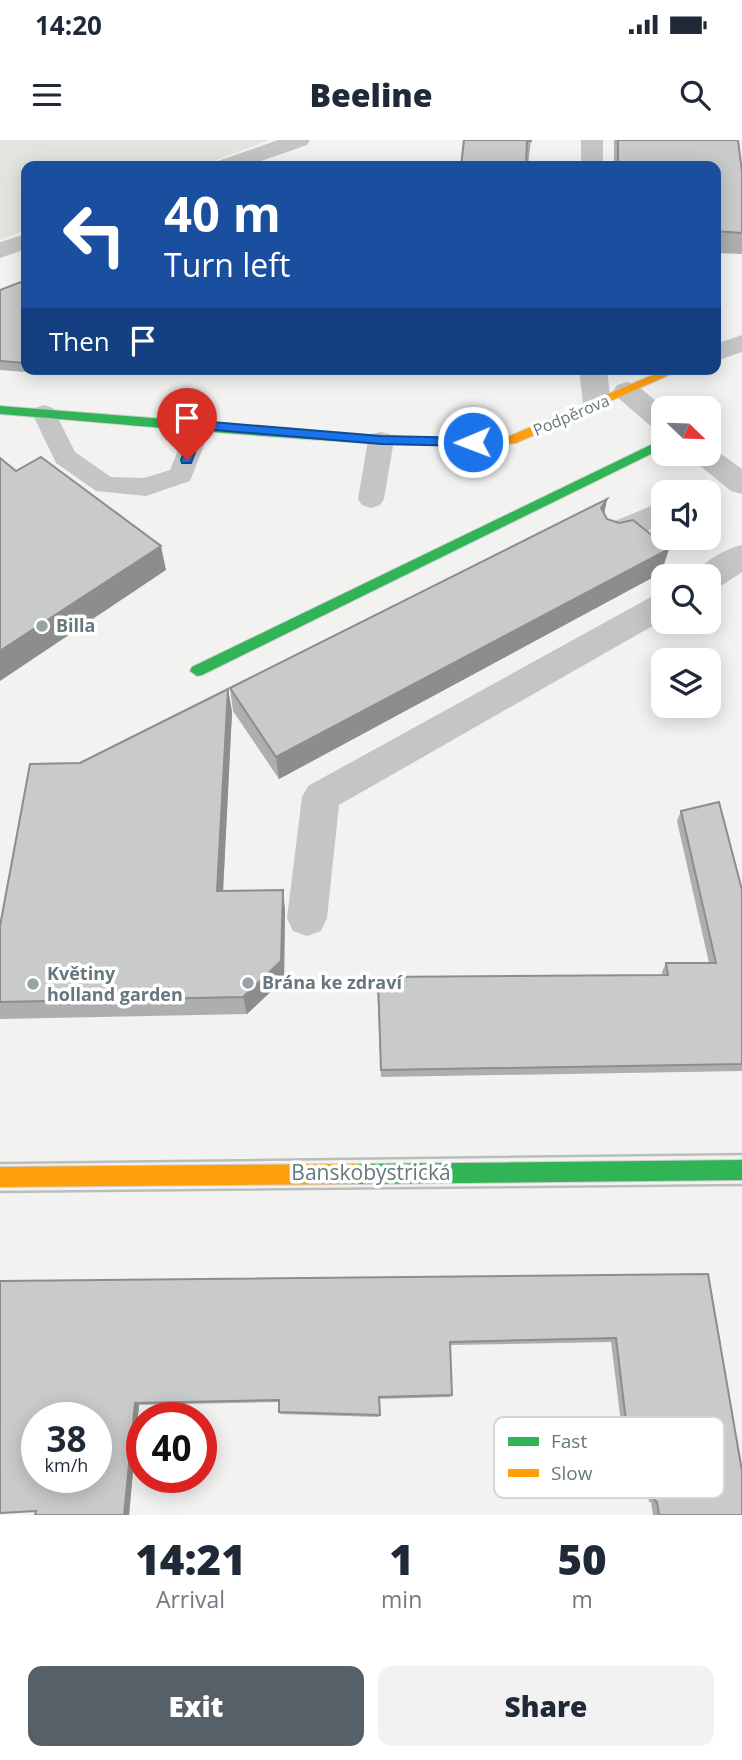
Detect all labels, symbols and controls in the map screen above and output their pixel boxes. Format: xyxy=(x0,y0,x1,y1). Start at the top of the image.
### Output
text: 14:20 xyxy=(35,7,102,43)
text: Beeline xyxy=(309,73,433,116)
icon: menu xyxy=(28,76,66,114)
icon: search xyxy=(676,76,714,114)
text: 40 m xyxy=(164,180,281,246)
icon: left xyxy=(49,189,140,280)
text: Turn left xyxy=(164,243,290,286)
icon: arrive xyxy=(124,322,162,360)
text: Then xyxy=(49,323,110,359)
pin xyxy=(157,388,217,460)
street label: Podpěrova xyxy=(529,389,613,441)
north arrow xyxy=(651,396,721,466)
map controls xyxy=(651,396,721,718)
icon: arrive xyxy=(168,399,206,437)
position arrow xyxy=(436,405,510,479)
button: sound xyxy=(651,480,721,550)
button: search xyxy=(651,564,721,634)
place label: Billa xyxy=(56,613,95,637)
marker: Billa xyxy=(34,618,50,634)
button: layers xyxy=(651,648,721,718)
place label: Květiny holland garden xyxy=(47,961,183,1006)
place label: Brána ke zdraví xyxy=(262,970,403,994)
marker: Brána ke zdraví xyxy=(240,975,256,991)
marker: Květiny holland garden xyxy=(25,976,41,992)
street label: Banskobystrická xyxy=(291,1158,451,1186)
speed limit sign: 40 xyxy=(126,1402,217,1493)
text: 38 xyxy=(46,1415,87,1462)
legend xyxy=(494,1417,724,1498)
text: Fast xyxy=(551,1428,587,1454)
text: km/h xyxy=(45,1453,88,1477)
text: Slow xyxy=(551,1460,593,1486)
text: 14:21 xyxy=(135,1530,246,1587)
text: 1 xyxy=(389,1530,414,1587)
text: 50 xyxy=(558,1530,607,1587)
text: Arrival xyxy=(156,1583,225,1615)
text: min xyxy=(381,1583,422,1615)
text: m xyxy=(571,1583,593,1615)
button: Exit xyxy=(28,1666,364,1746)
button: Share xyxy=(378,1666,714,1746)

